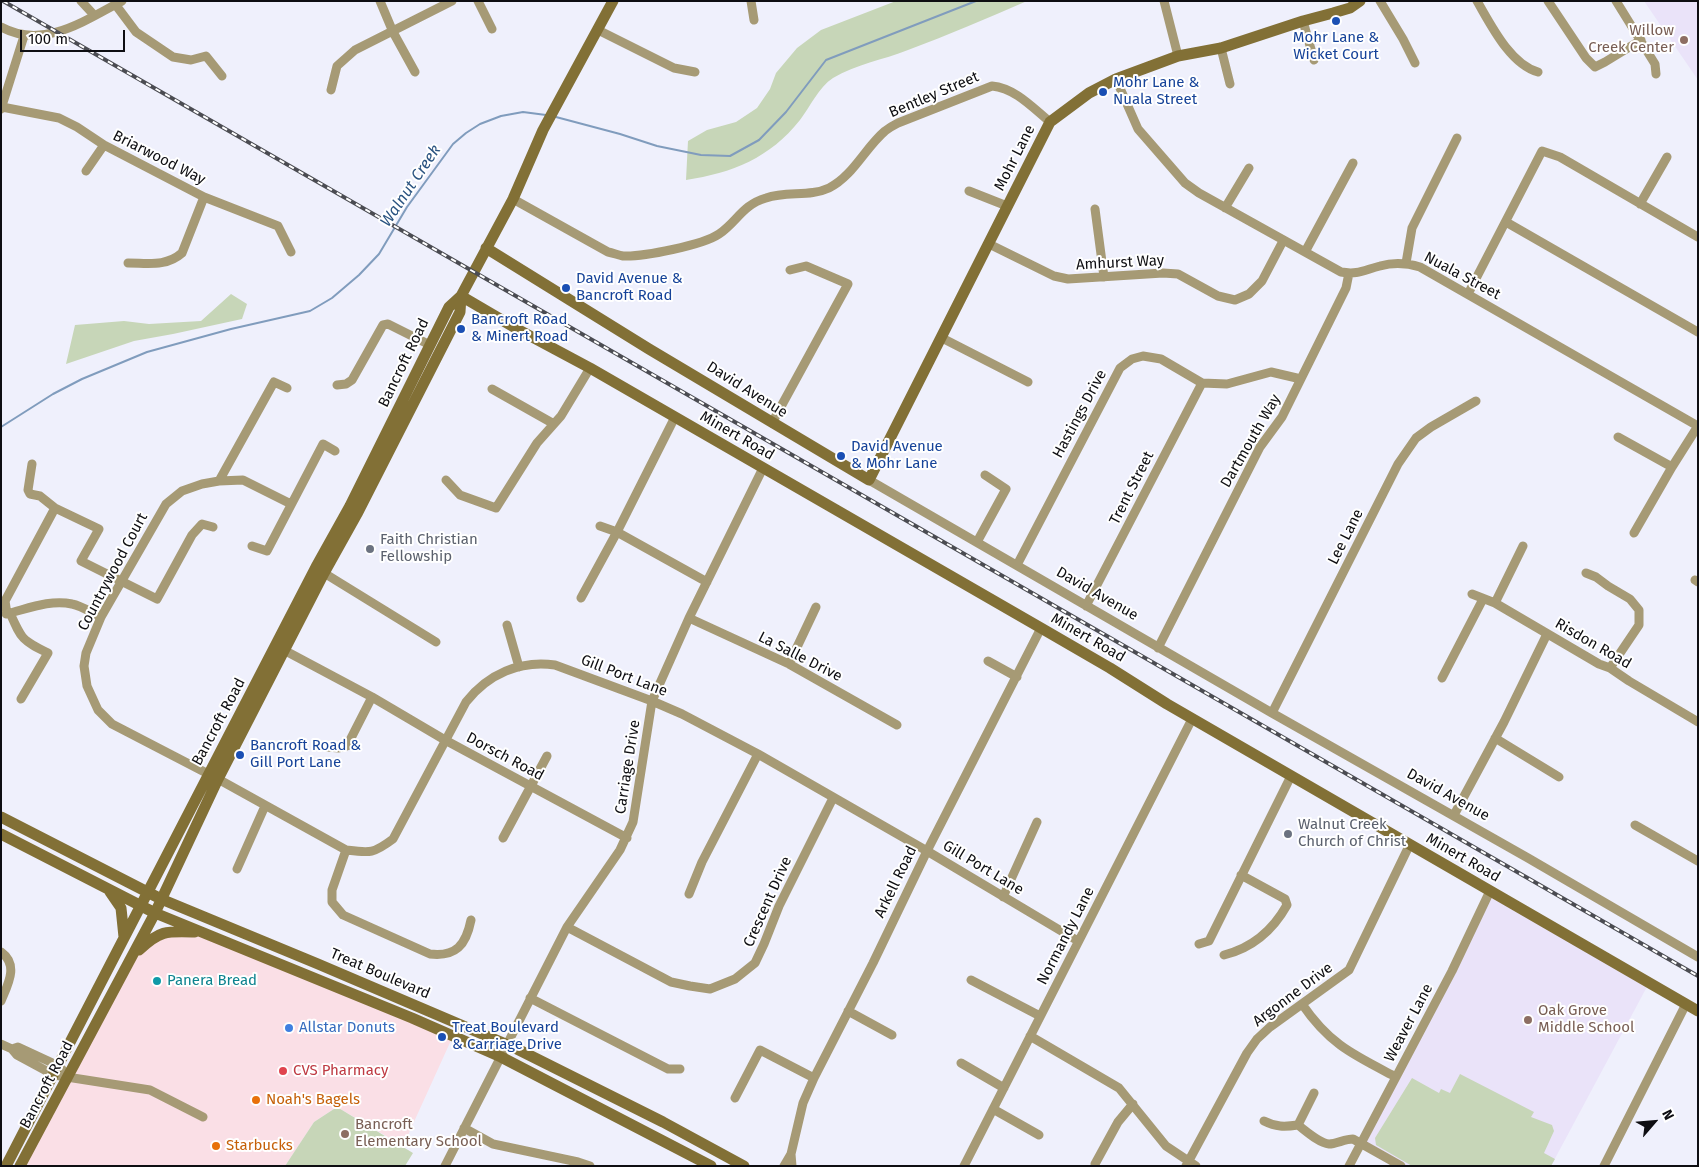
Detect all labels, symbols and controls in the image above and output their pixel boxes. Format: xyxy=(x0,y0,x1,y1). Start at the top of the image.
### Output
marker: Mohr Lane & Wicket Court xyxy=(1330,15,1342,27)
scale bar xyxy=(22,20,128,52)
place label: Willow Creek Center xyxy=(1588,22,1674,57)
place label: Mohr Lane & Wicket Court xyxy=(1293,29,1379,64)
text: 100 m xyxy=(28,30,68,48)
marker: Willow Creek Center xyxy=(1678,34,1690,46)
street label: Bentley Street xyxy=(886,68,982,122)
place label: Mohr Lane & Nuala Street xyxy=(1113,74,1199,109)
marker: Mohr Lane & Nuala Street xyxy=(1097,86,1109,98)
street label: Mohr Lane xyxy=(991,122,1039,194)
street label: Briarwood Way xyxy=(110,127,208,189)
water label: Walnut Creek xyxy=(377,141,445,231)
street label: Nuala Street xyxy=(1421,248,1503,304)
street label: Amhurst Way xyxy=(1075,252,1165,274)
place label: David Avenue & Bancroft Road xyxy=(576,270,683,305)
marker: David Avenue & Bancroft Road xyxy=(560,282,572,294)
place label: Bancroft Road & Minert Road xyxy=(471,311,569,346)
street label: Bancroft Road xyxy=(375,316,433,410)
marker: Bancroft Road & Minert Road xyxy=(455,323,467,335)
street label: David Avenue xyxy=(703,358,791,422)
street label: Hastings Drive xyxy=(1049,367,1111,461)
street label: Dartmouth Way xyxy=(1217,391,1285,491)
street label: Minert Road xyxy=(697,408,777,464)
place label: David Avenue & Mohr Lane xyxy=(851,438,943,473)
street label: Trent Street xyxy=(1106,448,1158,528)
marker: David Avenue & Mohr Lane xyxy=(835,450,847,462)
street label: Lee Lane xyxy=(1324,506,1368,568)
street label: Countrywood Court xyxy=(74,510,152,634)
place label: Faith Christian Fellowship xyxy=(380,531,478,566)
marker: Faith Christian Fellowship xyxy=(364,543,376,555)
street label: David Avenue xyxy=(1053,563,1141,625)
street label: Minert Road xyxy=(1048,610,1128,666)
street label: Risdon Road xyxy=(1552,615,1634,673)
street label: La Salle Drive xyxy=(755,628,845,686)
street label: Gill Port Lane xyxy=(578,651,670,701)
street label: Bancroft Road xyxy=(188,675,250,769)
street label: Carriage Drive xyxy=(612,719,644,815)
street label: Dorsch Road xyxy=(463,729,547,785)
place label: Bancroft Road & Gill Port Lane xyxy=(250,737,361,772)
marker: Bancroft Road & Gill Port Lane xyxy=(234,749,246,761)
street label: David Avenue xyxy=(1403,765,1493,825)
place label: Walnut Creek Church of Christ xyxy=(1298,816,1406,851)
marker: Walnut Creek Church of Christ xyxy=(1282,828,1294,840)
street label: Minert Road xyxy=(1423,830,1503,886)
street label: Gill Port Lane xyxy=(939,837,1027,899)
street label: Arkell Road xyxy=(871,843,921,921)
street label: Crescent Drive xyxy=(740,854,796,950)
street label: Normandy Lane xyxy=(1034,884,1098,988)
street label: Treat Boulevard xyxy=(327,945,433,1003)
street label: Argonne Drive xyxy=(1249,959,1337,1031)
place label: Panera Bread xyxy=(167,972,257,990)
marker: Panera Bread xyxy=(151,975,163,987)
street label: Weaver Lane xyxy=(1381,981,1437,1065)
place label: Oak Grove Middle School xyxy=(1538,1002,1634,1037)
marker: Oak Grove Middle School xyxy=(1522,1014,1534,1026)
place label: Allstar Donuts xyxy=(299,1019,395,1037)
place label: Treat Boulevard & Carriage Drive xyxy=(452,1019,562,1054)
marker: Allstar Donuts xyxy=(283,1022,295,1034)
marker: Treat Boulevard & Carriage Drive xyxy=(436,1031,448,1043)
street label: Bancroft Road xyxy=(16,1038,78,1132)
place label: CVS Pharmacy xyxy=(293,1062,388,1080)
marker: CVS Pharmacy xyxy=(277,1065,289,1077)
place label: Noah's Bagels xyxy=(266,1091,360,1109)
marker: Noah's Bagels xyxy=(250,1094,262,1106)
north arrow xyxy=(1629,1097,1679,1147)
text: N xyxy=(1658,1107,1677,1123)
place label: Bancroft Elementary School xyxy=(355,1116,482,1151)
marker: Bancroft Elementary School xyxy=(339,1128,351,1140)
place label: Starbucks xyxy=(226,1137,293,1155)
marker: Starbucks xyxy=(210,1140,222,1152)

